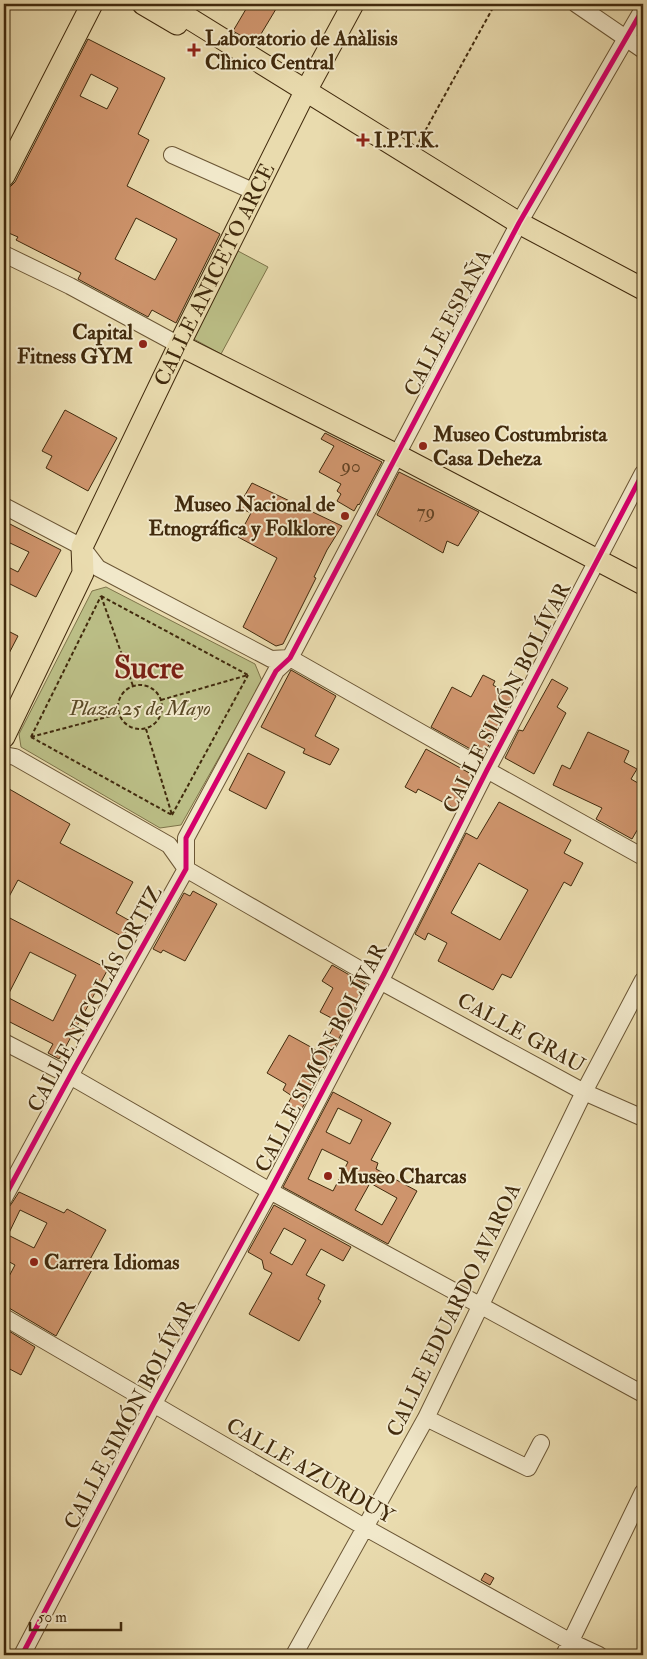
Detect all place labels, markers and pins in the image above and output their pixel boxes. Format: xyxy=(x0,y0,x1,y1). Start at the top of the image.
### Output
place label: Laboratorio de Anàlisis Clìnico Central xyxy=(205,25,398,76)
marker: Laboratorio de Anàlisis Clìnico Central xyxy=(187,43,201,57)
place label: I.P.T.K. xyxy=(374,127,439,154)
marker: I.P.T.K. xyxy=(356,133,370,147)
place label: Capital Fitness GYM xyxy=(17,319,134,370)
marker: Capital Fitness GYM xyxy=(137,338,149,350)
place label: Museo Costumbrista Casa Deheza xyxy=(432,421,609,472)
marker: Museo Costumbrista Casa Deheza xyxy=(417,440,429,452)
place label: Museo Nacional de Etnográfica y Folklore xyxy=(149,491,335,542)
marker: Museo Nacional de Etnográfica y Folklore xyxy=(339,510,351,522)
place label: Museo Charcas xyxy=(337,1163,466,1190)
marker: Museo Charcas xyxy=(322,1170,334,1182)
place label: Carrera Idiomas xyxy=(44,1249,179,1276)
marker: Carrera Idiomas xyxy=(28,1256,40,1268)

